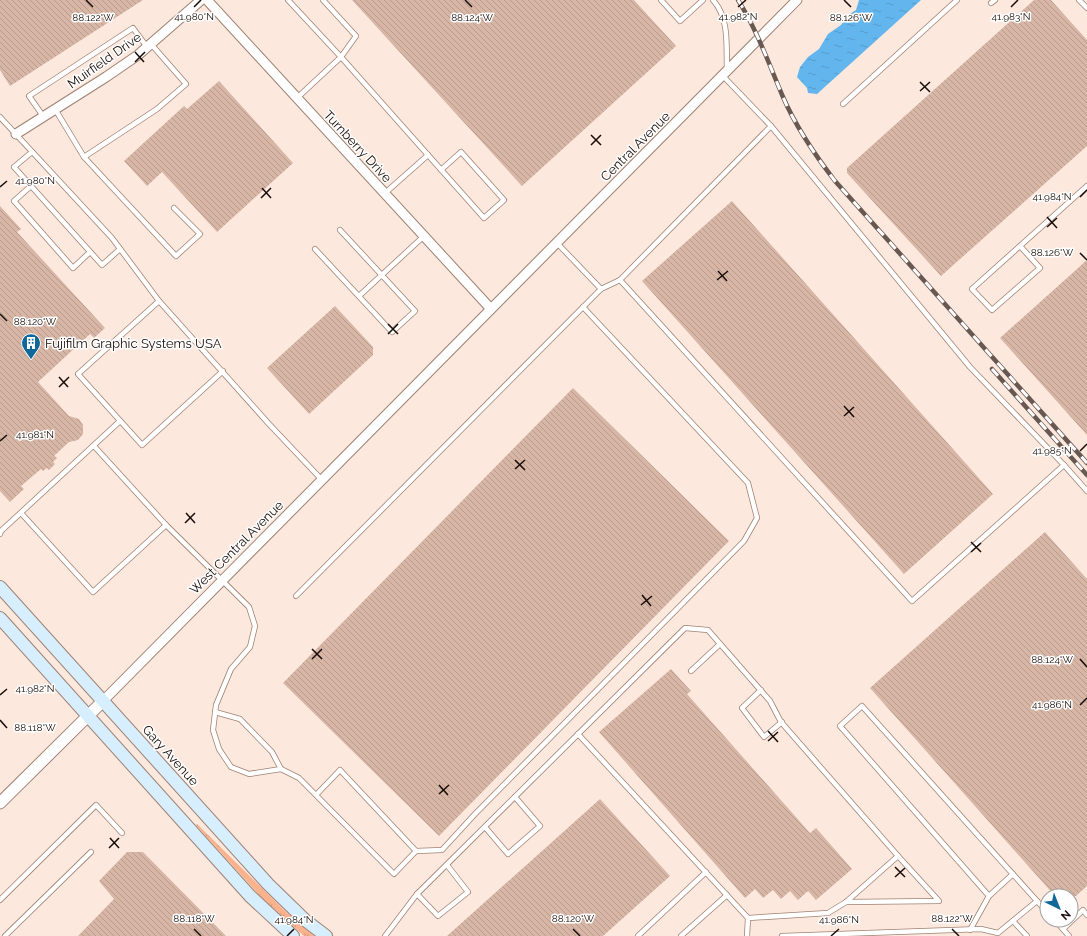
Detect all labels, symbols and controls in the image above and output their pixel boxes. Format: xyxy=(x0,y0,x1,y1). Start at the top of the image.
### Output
text: 41.980°N xyxy=(174,11,214,22)
text: 41.982°N xyxy=(719,11,757,22)
text: 41.983°N xyxy=(992,11,1030,22)
text: 88.122°W xyxy=(72,12,114,23)
text: 88.124°W xyxy=(451,12,493,23)
text: 88.126°W xyxy=(830,12,873,23)
street label: Muirfield Drive xyxy=(64,29,144,91)
street label: Turnberry Drive xyxy=(321,107,395,186)
street label: Central Avenue xyxy=(598,108,673,184)
text: 41.980°N xyxy=(15,175,55,186)
text: 41.984°N xyxy=(1032,191,1072,202)
text: 88.126°W xyxy=(1031,247,1074,258)
text: 88.120°W xyxy=(14,316,57,327)
building icon: Fujifilm Graphic Systems USA xyxy=(20,332,42,360)
place label: Fujifilm Graphic Systems USA xyxy=(45,336,222,351)
text: 41.981°N xyxy=(16,429,54,440)
text: 41.985°N xyxy=(1032,445,1072,456)
street label: West Central Avenue xyxy=(186,497,286,597)
text: 88.124°W xyxy=(1031,654,1073,665)
text: 41.982°N xyxy=(16,683,54,694)
text: 41.986°N xyxy=(1032,699,1072,710)
text: 88.118°W xyxy=(14,722,56,733)
street label: Gary Avenue xyxy=(140,722,202,789)
north arrow xyxy=(1039,888,1079,928)
text: N xyxy=(1058,907,1073,923)
text: 88.118°W xyxy=(173,913,215,924)
text: 88.120°W xyxy=(552,913,595,924)
text: 88.122°W xyxy=(931,913,973,924)
text: 41.984°N xyxy=(274,914,314,925)
text: 41.986°N xyxy=(819,914,859,925)

